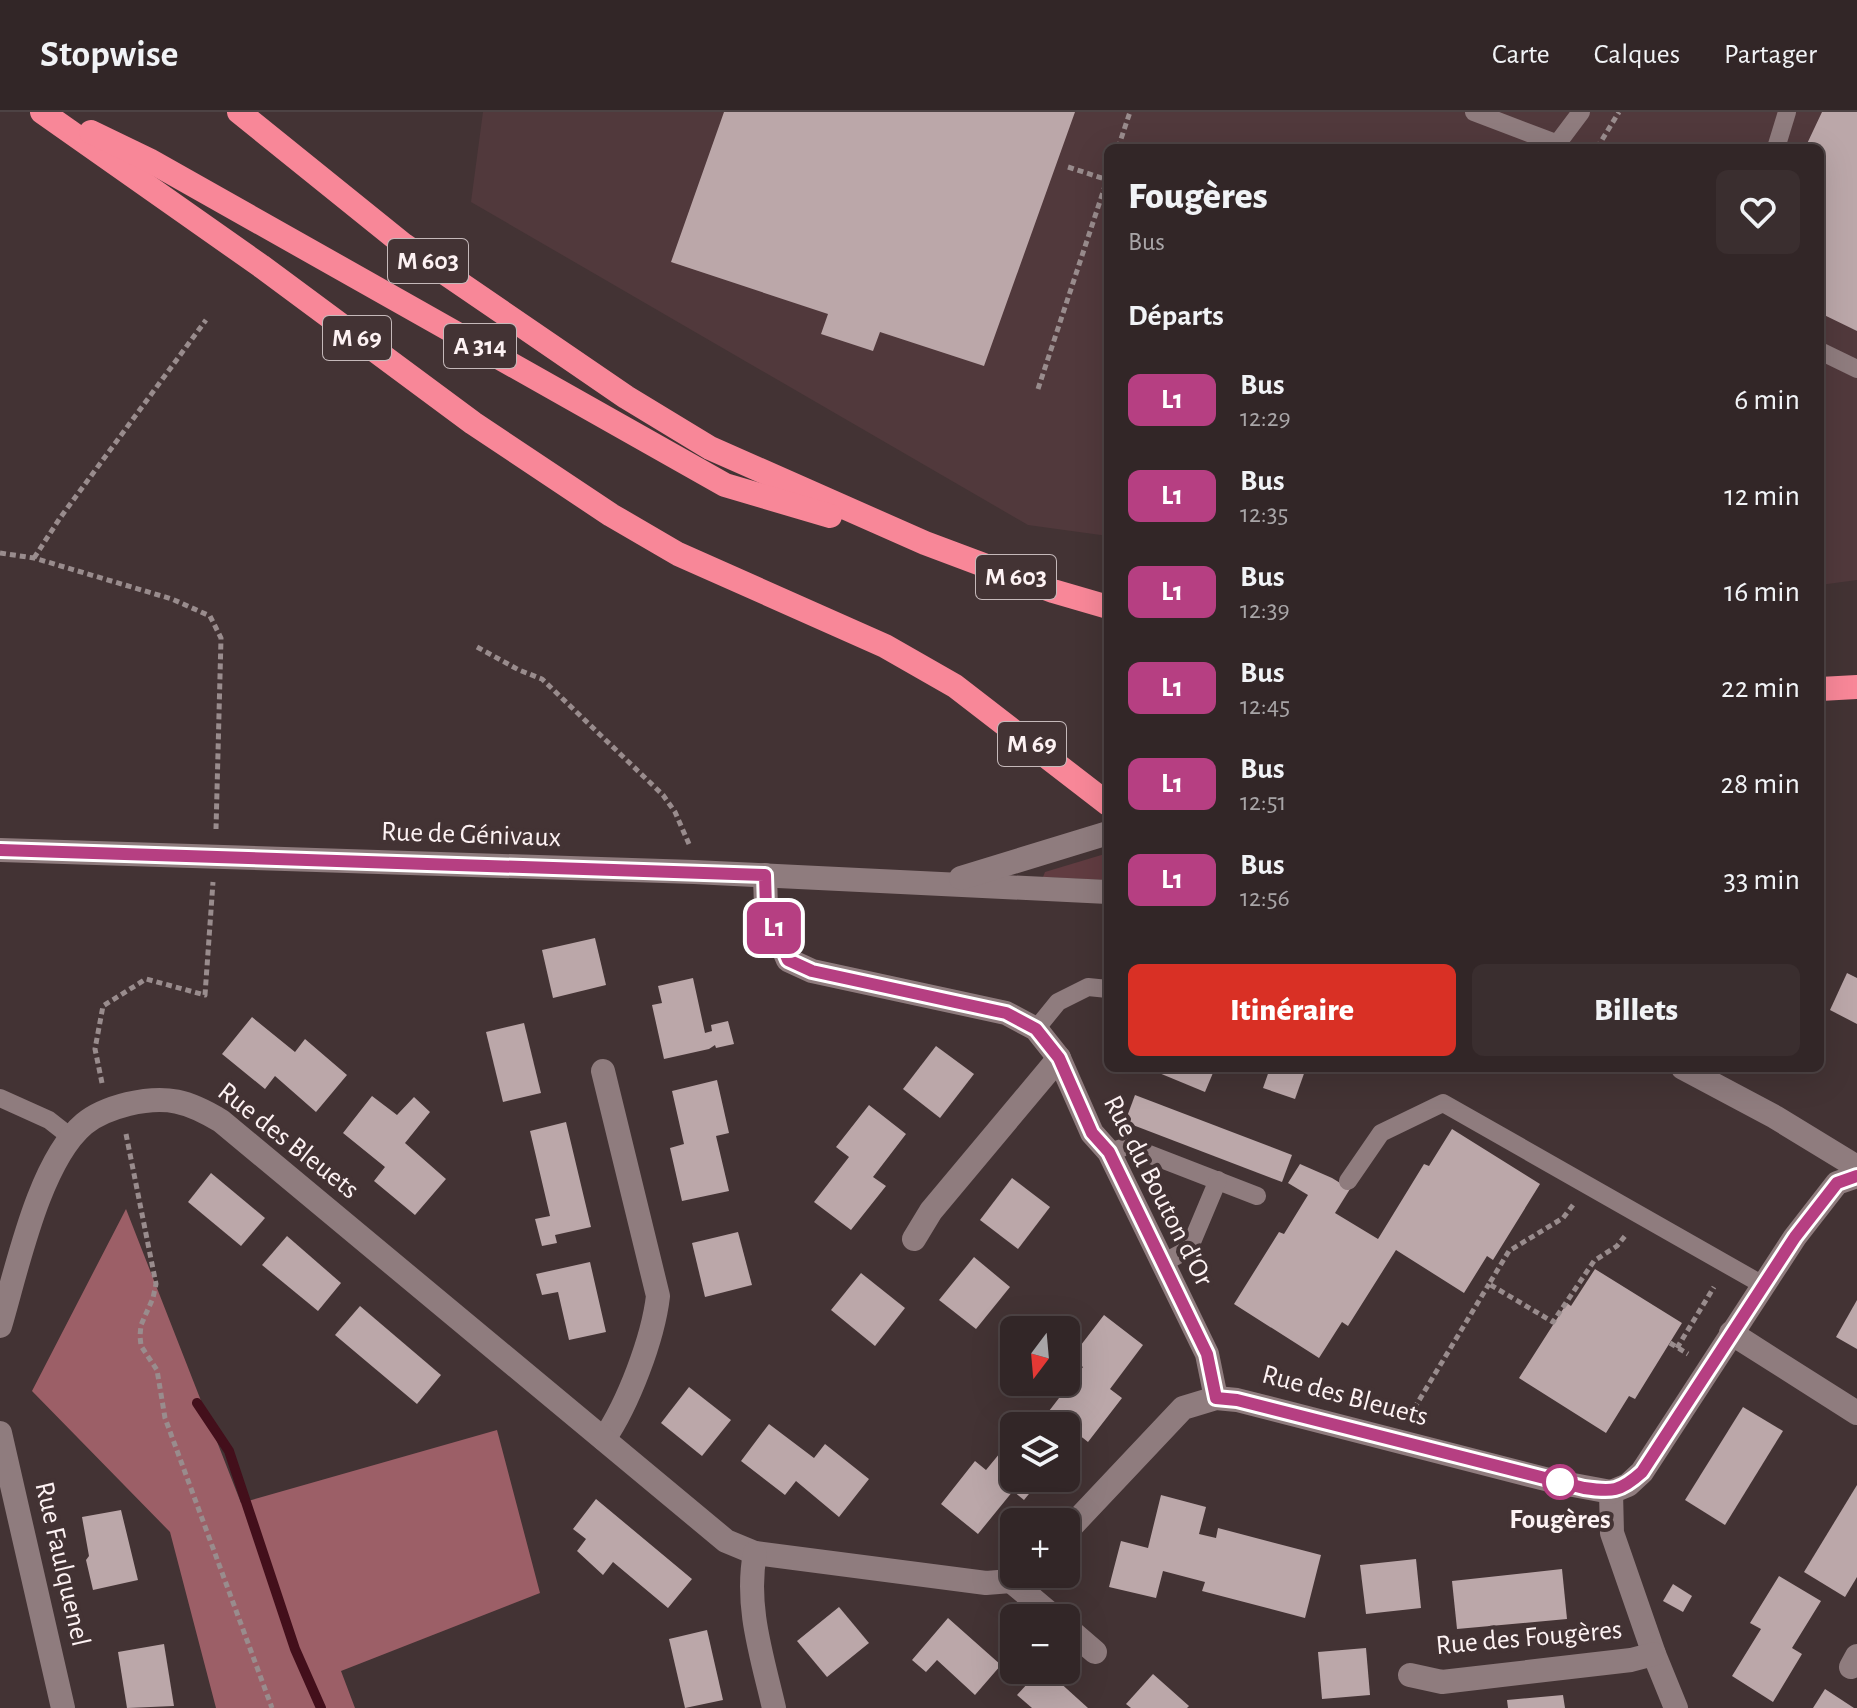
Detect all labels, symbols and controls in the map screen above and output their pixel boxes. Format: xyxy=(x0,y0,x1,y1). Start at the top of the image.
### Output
text: Stopwise xyxy=(40,36,178,74)
text: Carte xyxy=(1492,41,1550,69)
text: Calques xyxy=(1594,41,1680,69)
text: Partager xyxy=(1724,41,1817,69)
button: heart xyxy=(1716,170,1800,254)
text: Fougères xyxy=(1128,178,1268,216)
text: Bus xyxy=(1128,229,1165,255)
road number: M 603 xyxy=(388,239,468,283)
text: Départs xyxy=(1128,301,1224,331)
road number: M 69 xyxy=(323,316,391,360)
road number: A 314 xyxy=(444,324,516,368)
text: Bus xyxy=(1240,370,1285,400)
text: 6 min xyxy=(1734,385,1800,415)
text: L1 xyxy=(1161,386,1183,414)
text: 12:29 xyxy=(1240,405,1291,431)
text: Bus xyxy=(1240,466,1285,496)
text: 12 min xyxy=(1724,481,1800,511)
text: L1 xyxy=(1161,482,1183,510)
text: 12:35 xyxy=(1240,501,1288,527)
road number: M 603 xyxy=(976,555,1056,599)
text: Bus xyxy=(1240,562,1285,592)
text: 16 min xyxy=(1724,577,1800,607)
text: L1 xyxy=(1161,578,1183,606)
text: 12:39 xyxy=(1240,597,1290,623)
text: Bus xyxy=(1240,658,1285,688)
text: 22 min xyxy=(1721,673,1800,703)
text: L1 xyxy=(1161,674,1183,702)
text: 12:45 xyxy=(1240,693,1290,719)
road number: M 69 xyxy=(998,722,1066,766)
text: Bus xyxy=(1240,754,1285,784)
text: 28 min xyxy=(1720,769,1800,799)
text: L1 xyxy=(1161,770,1183,798)
text: 12:51 xyxy=(1240,789,1287,815)
street label: Rue de Génivaux xyxy=(381,818,561,852)
text: Bus xyxy=(1240,850,1285,880)
text: 33 min xyxy=(1724,865,1800,895)
text: L1 xyxy=(1161,866,1183,894)
text: 12:56 xyxy=(1240,885,1290,911)
line badge: L1 xyxy=(738,902,810,954)
text: L1 xyxy=(763,914,785,942)
button: Itinéraire xyxy=(1128,964,1456,1056)
button: Billets xyxy=(1472,964,1800,1056)
street label: Rue des Bleuets xyxy=(212,1077,364,1205)
street label: Rue du Bouton d'Or xyxy=(1098,1091,1218,1291)
north arrow xyxy=(1000,1316,1080,1396)
map controls xyxy=(1000,1316,1080,1684)
street label: Rue des Bleuets xyxy=(1259,1360,1431,1432)
button: layers xyxy=(1000,1412,1080,1492)
marker: Fougères xyxy=(1543,1465,1577,1499)
street label: Rue Faulquenel xyxy=(29,1479,95,1649)
place label: Fougères xyxy=(1509,1506,1611,1534)
button: + xyxy=(1000,1508,1080,1588)
button: − xyxy=(1000,1604,1080,1684)
street label: Rue des Fougères xyxy=(1435,1616,1623,1660)

